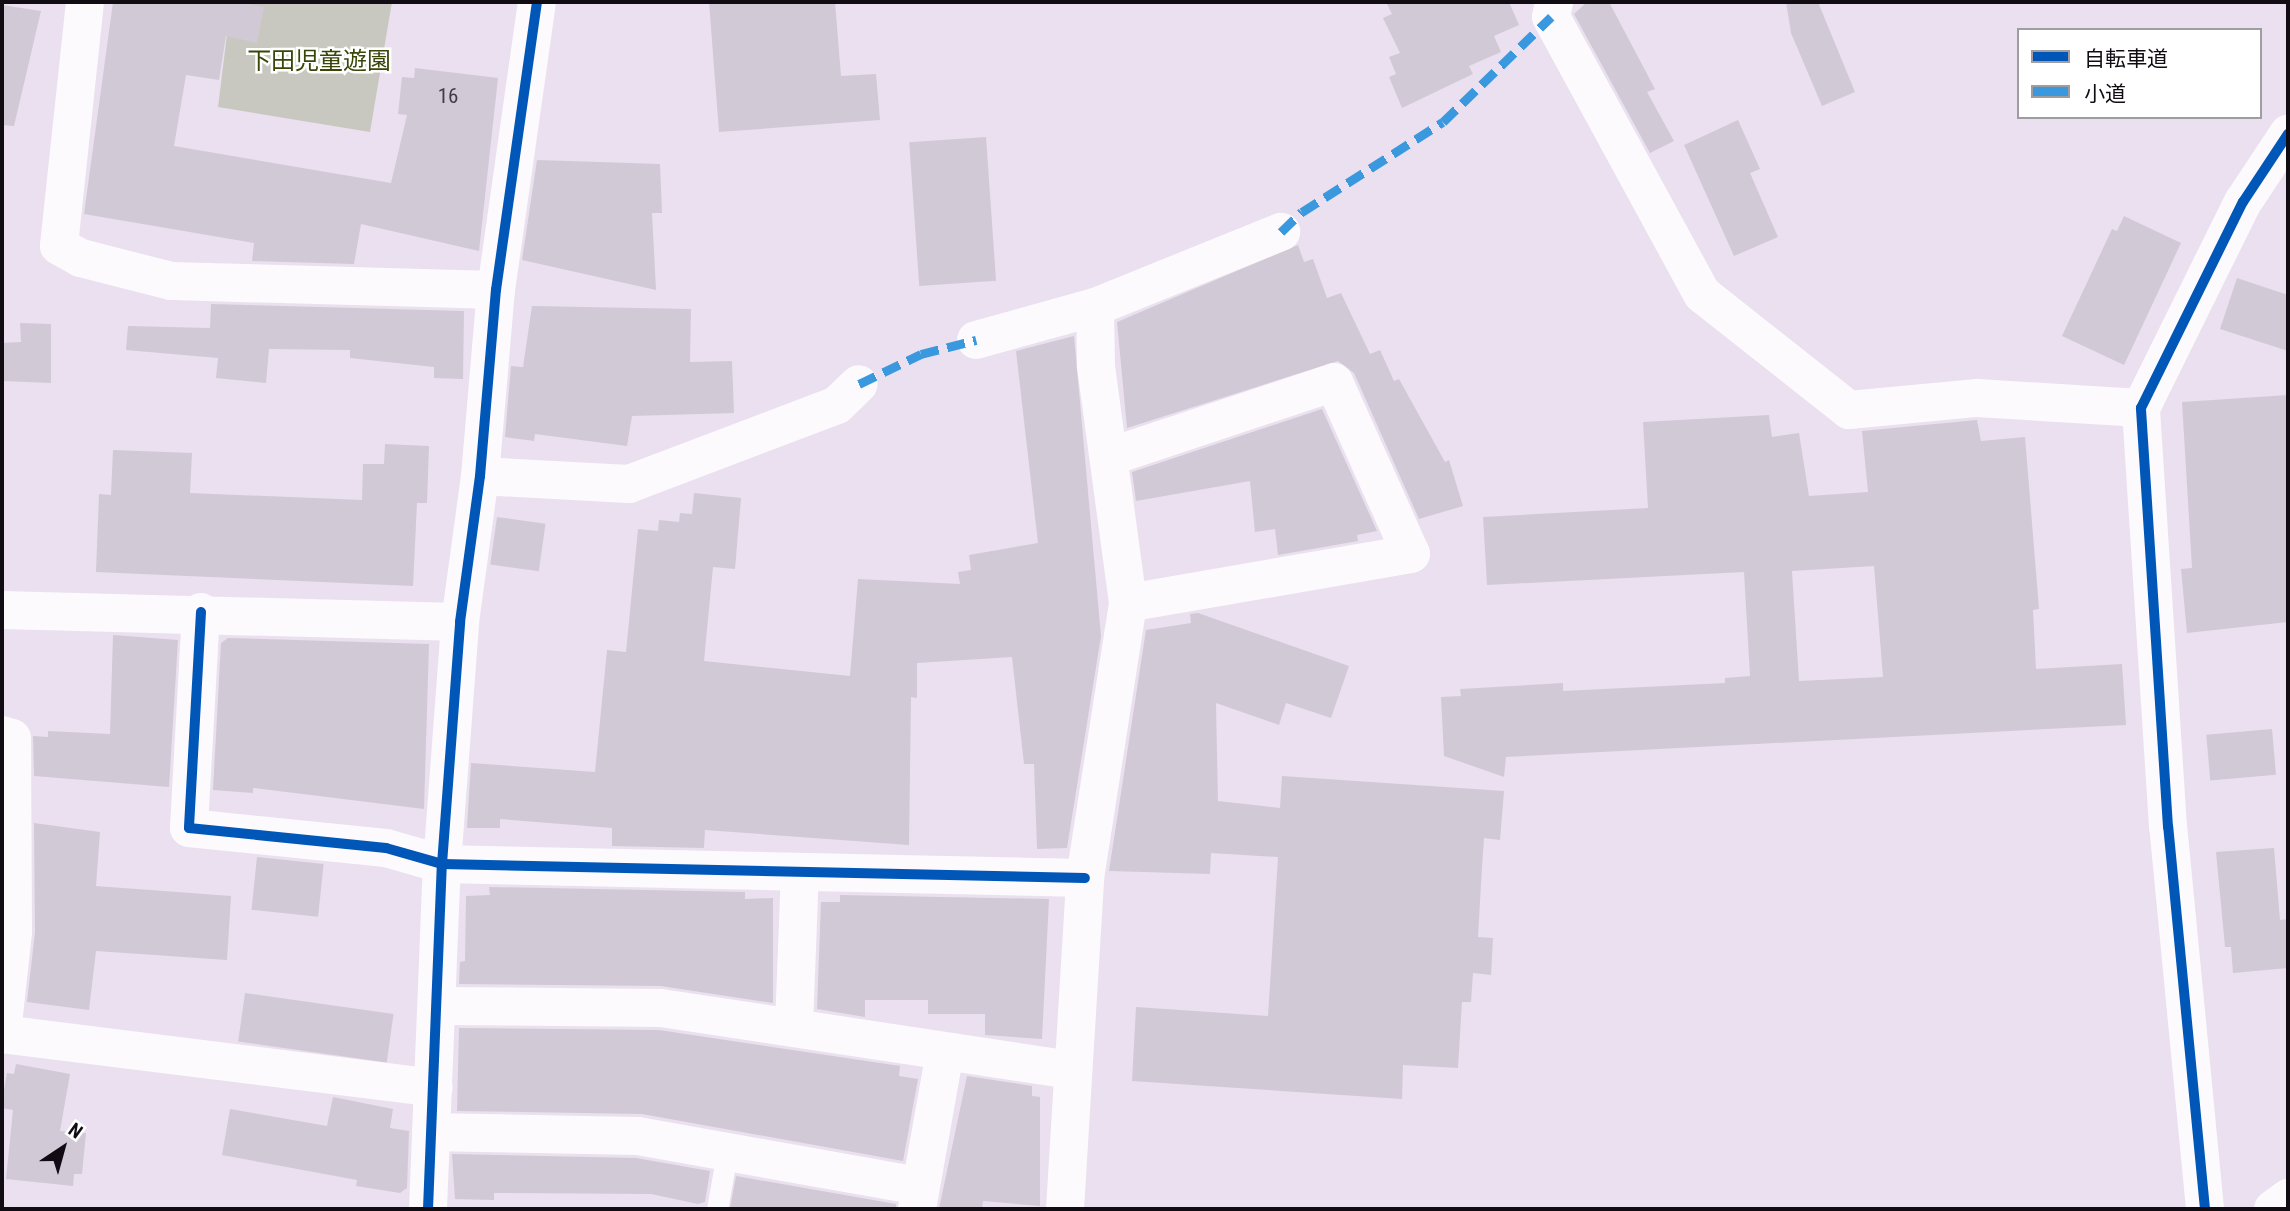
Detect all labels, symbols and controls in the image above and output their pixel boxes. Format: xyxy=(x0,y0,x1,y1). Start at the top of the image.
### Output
legend xyxy=(2017,28,2262,119)
text: 自転車道 xyxy=(2084,47,2168,71)
park label: 下田児童遊園 xyxy=(247,48,391,76)
text: 小道 xyxy=(2084,82,2126,106)
house number: 16 xyxy=(438,83,458,109)
north arrow xyxy=(28,1113,98,1183)
text: N xyxy=(64,1118,87,1143)

